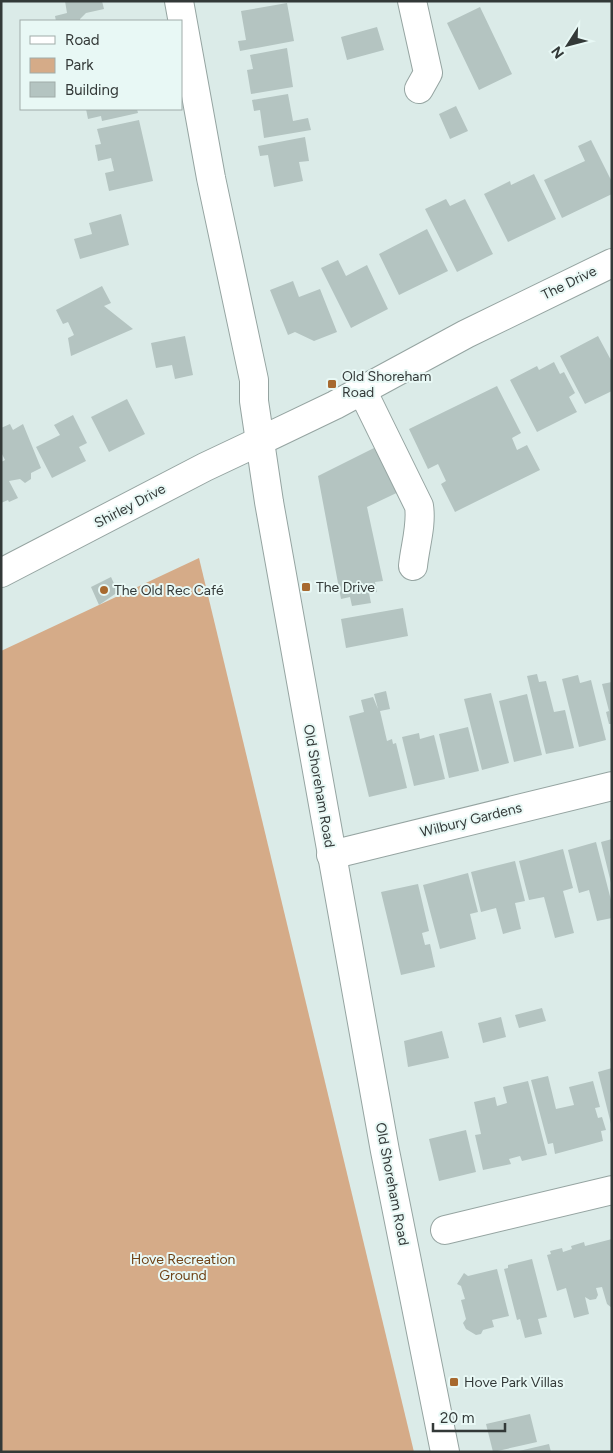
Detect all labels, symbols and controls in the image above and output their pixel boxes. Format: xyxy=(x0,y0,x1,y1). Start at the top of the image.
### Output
legend xyxy=(20,20,182,110)
north arrow xyxy=(543,20,593,70)
text: Road xyxy=(65,31,100,49)
text: N xyxy=(548,43,568,62)
text: Park xyxy=(65,56,94,74)
text: Building xyxy=(65,81,119,99)
street label: The Drive xyxy=(539,262,600,304)
place label: Old Shoreham Road xyxy=(342,368,431,401)
marker: Old Shoreham Road xyxy=(326,378,338,390)
street label: Shirley Drive xyxy=(92,480,169,532)
place label: The Drive xyxy=(316,579,375,596)
marker: The Drive xyxy=(300,581,312,593)
place label: The Old Rec Café xyxy=(114,582,224,599)
marker: The Old Rec Café xyxy=(98,584,110,596)
street label: Old Shoreham Road xyxy=(300,723,338,849)
street label: Wilbury Gardens xyxy=(418,799,524,841)
street label: Old Shoreham Road xyxy=(372,1121,412,1247)
park label: Hove Recreation Ground xyxy=(131,1251,236,1284)
place label: Hove Park Villas xyxy=(464,1374,564,1391)
marker: Hove Park Villas xyxy=(448,1376,460,1388)
scale bar xyxy=(433,1400,506,1432)
text: 20 m xyxy=(440,1409,474,1427)

